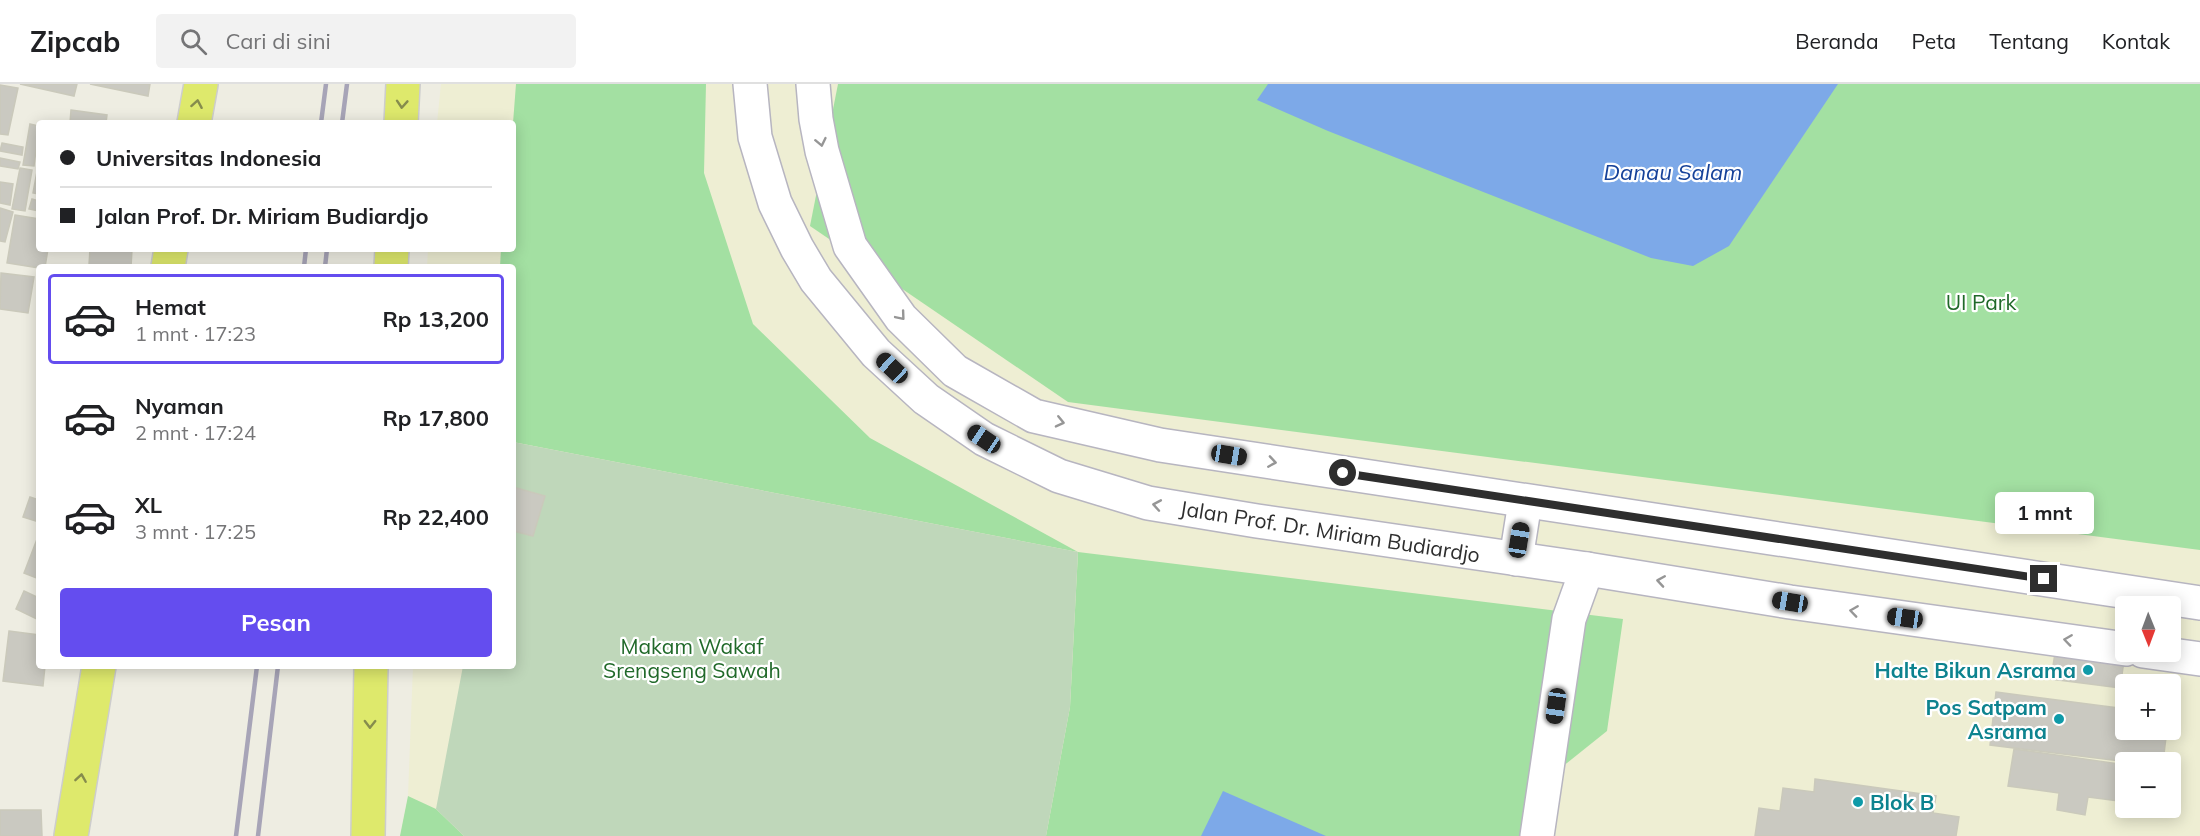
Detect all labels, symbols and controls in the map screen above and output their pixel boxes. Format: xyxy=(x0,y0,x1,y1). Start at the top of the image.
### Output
search box xyxy=(156,14,576,68)
text: Zipcab xyxy=(30,24,120,59)
icon: search xyxy=(177,25,210,58)
text: Cari di sini xyxy=(225,27,331,55)
text: Beranda xyxy=(1795,28,1879,54)
text: Peta xyxy=(1912,28,1956,54)
text: Tentang xyxy=(1989,28,2069,54)
text: Kontak xyxy=(2102,28,2170,54)
one-way arrow xyxy=(190,99,203,109)
one-way arrow xyxy=(396,99,409,108)
one-way arrow xyxy=(813,137,826,147)
text: Universitas Indonesia xyxy=(96,144,321,172)
water label: Danau Salam xyxy=(1604,158,1742,186)
text: Jalan Prof. Dr. Miriam Budiardjo xyxy=(96,202,428,230)
park label: UI Park xyxy=(1946,289,2016,315)
icon: car xyxy=(63,292,117,346)
text: Hemat xyxy=(135,293,206,321)
text: Rp 13,200 xyxy=(382,305,489,333)
one-way arrow xyxy=(893,310,904,321)
text: 1 mnt · 17:23 xyxy=(135,321,256,346)
car xyxy=(873,349,911,387)
icon: car xyxy=(63,391,117,445)
text: Nyaman xyxy=(135,392,224,420)
text: Rp 17,800 xyxy=(382,404,489,432)
one-way arrow xyxy=(1055,415,1065,428)
text: 2 mnt · 17:24 xyxy=(135,420,256,445)
car xyxy=(964,421,1004,457)
car xyxy=(1210,443,1248,467)
one-way arrow xyxy=(1268,456,1277,468)
route start xyxy=(1329,459,1356,486)
icon: car xyxy=(63,490,117,544)
text: XL xyxy=(135,491,162,519)
callout: 1 mnt xyxy=(1994,492,2094,534)
street label: Jalan Prof. Dr. Miriam Budiardjo xyxy=(1178,494,1482,568)
one-way arrow xyxy=(1152,499,1161,511)
text: 1 mnt xyxy=(2017,500,2072,525)
text: Rp 22,400 xyxy=(382,503,489,531)
text: 3 mnt · 17:25 xyxy=(135,519,256,544)
car xyxy=(1507,521,1531,559)
route end xyxy=(2030,565,2057,592)
one-way arrow xyxy=(1656,575,1666,588)
button: Pesan xyxy=(60,588,492,657)
car xyxy=(1771,590,1809,614)
north arrow xyxy=(2115,596,2181,662)
map controls xyxy=(2115,596,2181,818)
one-way arrow xyxy=(1849,605,1858,617)
car xyxy=(1886,607,1924,629)
park label: Makam Wakaf Srengseng Sawah xyxy=(603,633,781,683)
one-way arrow xyxy=(2063,635,2072,647)
place label: Halte Bikun Asrama xyxy=(1874,657,2076,683)
marker: Halte Bikun Asrama xyxy=(2081,663,2095,677)
button: + xyxy=(2115,674,2181,740)
car xyxy=(1545,687,1567,725)
place label: Pos Satpam Asrama xyxy=(1925,694,2047,744)
marker: Pos Satpam Asrama xyxy=(2052,712,2066,726)
one-way arrow xyxy=(364,720,376,729)
button: − xyxy=(2115,752,2181,818)
one-way arrow xyxy=(74,774,86,783)
place label: Blok B xyxy=(1870,789,1934,815)
marker: Blok B xyxy=(1851,795,1865,809)

